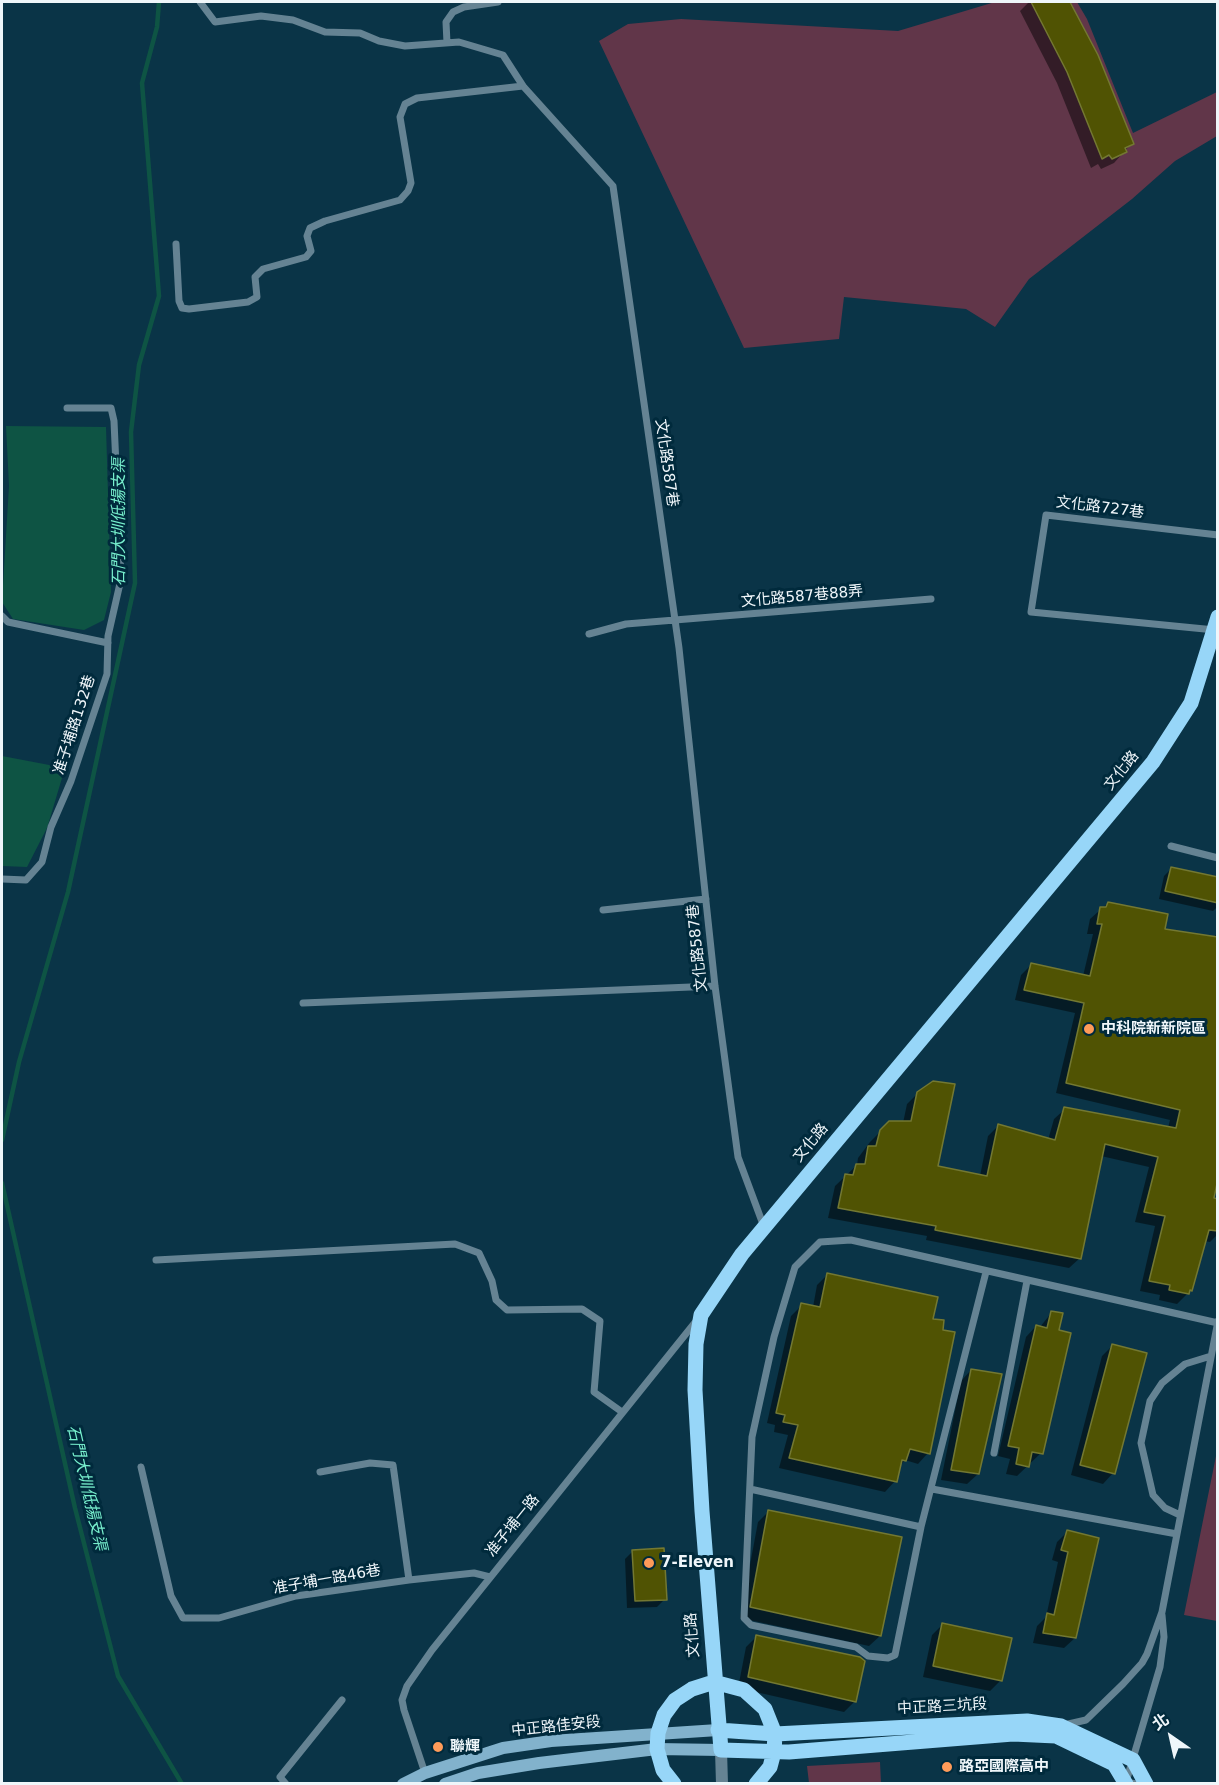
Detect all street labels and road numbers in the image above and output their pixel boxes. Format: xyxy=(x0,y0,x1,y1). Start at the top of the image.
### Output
street label: 文化路587巷 xyxy=(651,418,681,508)
street label: 文化路727巷 xyxy=(1055,494,1145,522)
street label: 文化路587巷88弄 xyxy=(740,583,864,611)
street label: 准子埔路132巷 xyxy=(50,673,100,777)
street label: 文化路 xyxy=(1101,748,1143,794)
street label: 文化路587巷 xyxy=(684,903,712,993)
street label: 文化路 xyxy=(790,1120,832,1166)
street label: 准子埔一路 xyxy=(482,1491,544,1561)
street label: 准子埔一路46巷 xyxy=(272,1562,382,1598)
street label: 文化路 xyxy=(682,1612,704,1658)
street label: 中正路三坑段 xyxy=(897,1696,987,1718)
street label: 中正路佳安段 xyxy=(510,1713,602,1741)

